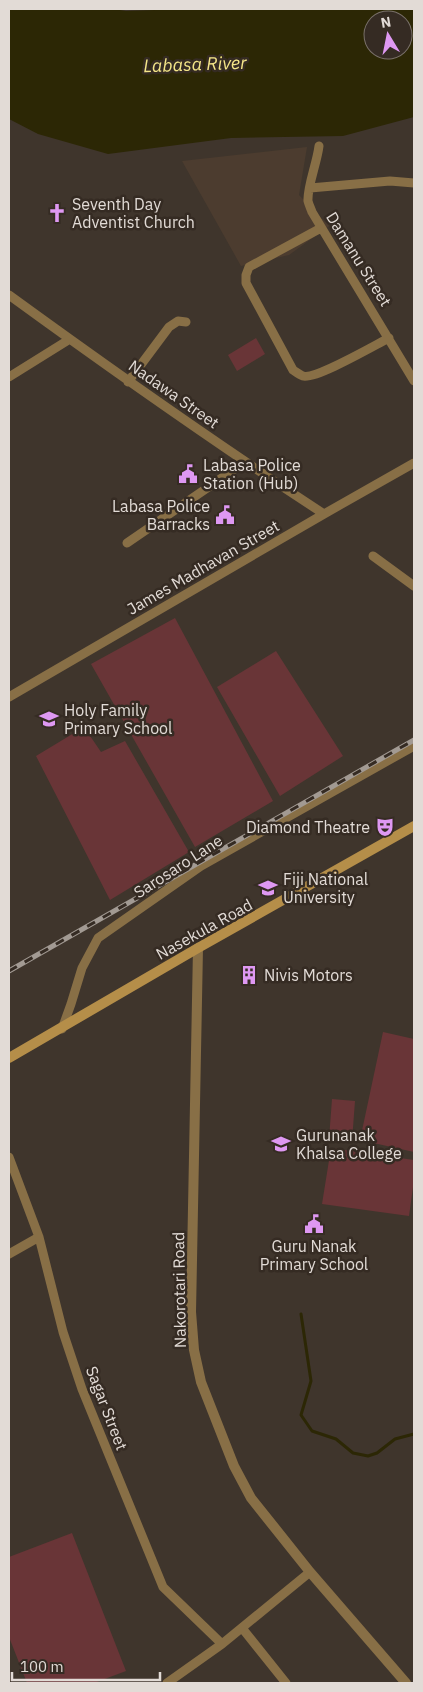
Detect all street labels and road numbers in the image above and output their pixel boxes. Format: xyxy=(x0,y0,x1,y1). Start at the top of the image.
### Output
street label: Damanu Street xyxy=(322,208,396,310)
street label: Nadawa Street xyxy=(125,355,223,433)
street label: James Madhavan Street xyxy=(123,515,283,619)
street label: Sarosaro Lane xyxy=(130,830,226,902)
street label: Nasekula Road xyxy=(152,894,256,964)
street label: Nakorotari Road xyxy=(168,1232,190,1348)
street label: Sagar Street xyxy=(82,1363,132,1453)

